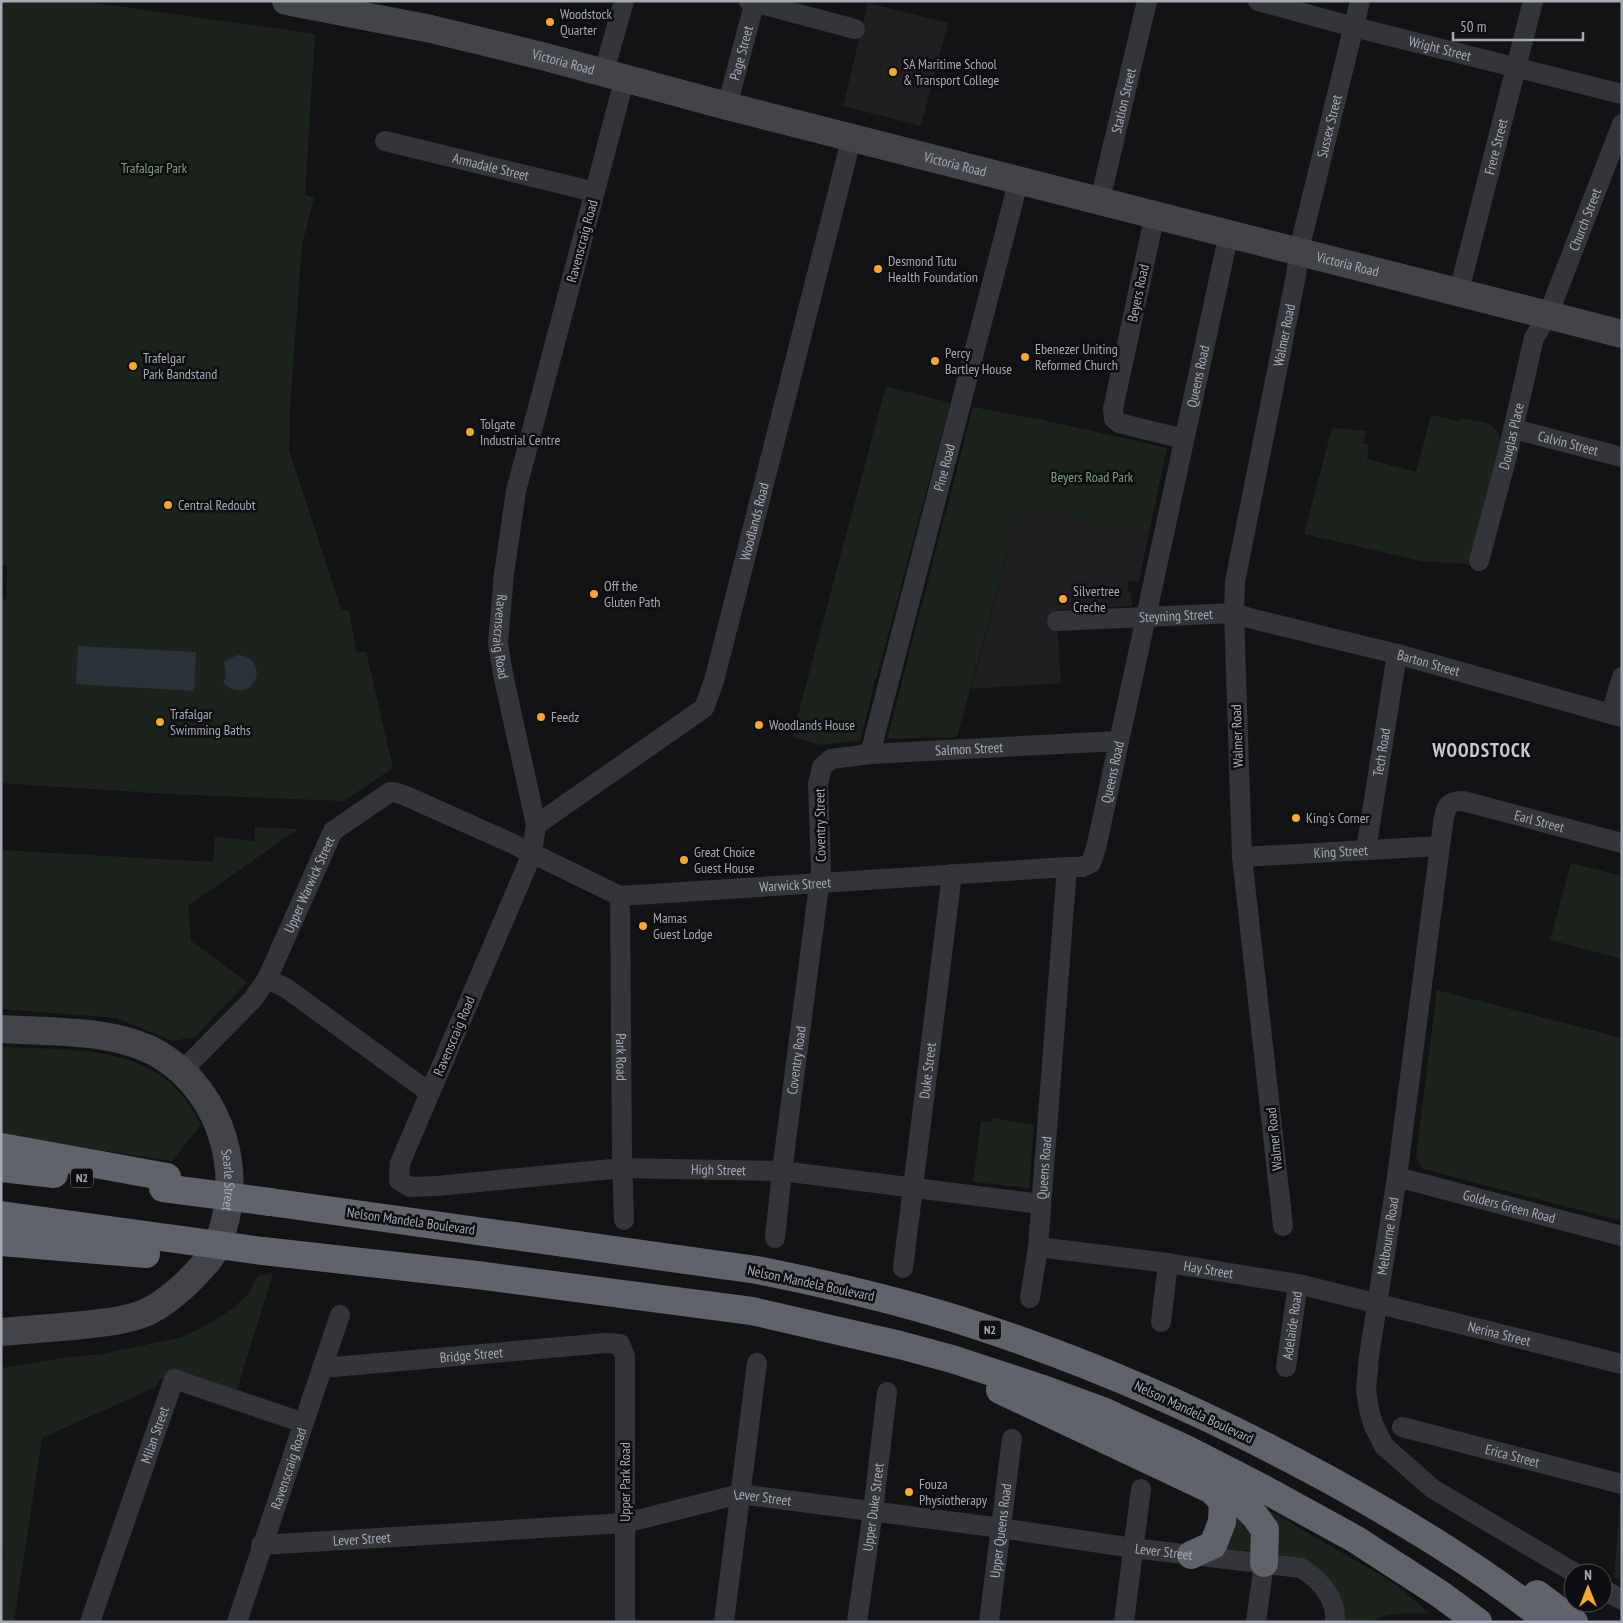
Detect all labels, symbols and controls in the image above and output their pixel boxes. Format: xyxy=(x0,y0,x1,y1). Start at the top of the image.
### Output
place label: Woodstock Quarter xyxy=(560,5,613,39)
scale bar xyxy=(1453,10,1583,42)
marker: Woodstock Quarter xyxy=(544,16,556,28)
text: 50 m xyxy=(1460,17,1486,36)
street label: Page Street xyxy=(725,24,757,82)
street label: Wright Street xyxy=(1407,32,1473,65)
street label: Victoria Road xyxy=(529,45,596,79)
place label: SA Maritime School & Transport College xyxy=(903,55,1000,89)
marker: SA Maritime School & Transport College xyxy=(887,66,899,78)
street label: Station Street xyxy=(1107,66,1140,135)
street label: Sussex Street xyxy=(1313,93,1346,160)
street label: Frere Street xyxy=(1480,117,1512,177)
street label: Victoria Road xyxy=(921,147,988,181)
street label: Armadale Street xyxy=(451,149,531,185)
park label: Trafalgar Park xyxy=(121,159,188,177)
street label: Church Street xyxy=(1565,186,1605,253)
street label: Ravenscraig Road xyxy=(562,198,602,284)
street label: Victoria Road xyxy=(1314,247,1381,281)
place label: Desmond Tutu Health Foundation xyxy=(888,252,978,286)
street label: Beyers Road xyxy=(1123,262,1153,324)
marker: Desmond Tutu Health Foundation xyxy=(872,263,884,275)
street label: Walmer Road xyxy=(1269,302,1299,368)
place label: Ebenezer Uniting Reformed Church xyxy=(1035,340,1118,374)
place label: Percy Bartley House xyxy=(945,344,1012,378)
street label: Queens Road xyxy=(1183,344,1213,409)
place label: Trafelgar Park Bandstand xyxy=(143,349,217,383)
marker: Ebenezer Uniting Reformed Church xyxy=(1019,351,1031,363)
marker: Percy Bartley House xyxy=(929,355,941,367)
marker: Trafelgar Park Bandstand xyxy=(127,360,139,372)
street label: Douglas Place xyxy=(1495,401,1528,471)
place label: Tolgate Industrial Centre xyxy=(480,415,560,449)
marker: Tolgate Industrial Centre xyxy=(464,426,476,438)
street label: Calvin Street xyxy=(1536,427,1600,460)
street label: Pine Road xyxy=(929,442,959,493)
park label: Beyers Road Park xyxy=(1051,468,1134,486)
street label: Woodlands Road xyxy=(736,481,773,562)
place label: Central Redoubt xyxy=(178,496,256,514)
marker: Central Redoubt xyxy=(162,499,174,511)
place label: Off the Gluten Path xyxy=(604,577,660,611)
place label: Silvertree Creche xyxy=(1073,582,1120,616)
marker: Off the Gluten Path xyxy=(588,588,600,600)
marker: Silvertree Creche xyxy=(1057,593,1069,605)
street label: Ravenscraig Road xyxy=(489,594,513,681)
street label: Steyning Street xyxy=(1139,605,1213,626)
street label: Barton Street xyxy=(1395,645,1462,680)
street label: Walmer Road xyxy=(1227,704,1247,768)
place label: Trafalgar Swimming Baths xyxy=(170,705,251,739)
place label: Feedz xyxy=(551,708,579,726)
marker: Feedz xyxy=(535,711,547,723)
marker: Trafalgar Swimming Baths xyxy=(154,716,166,728)
place label: Woodlands House xyxy=(769,716,855,734)
marker: Woodlands House xyxy=(753,719,765,731)
street label: Tech Road xyxy=(1369,727,1394,778)
street label: Salmon Street xyxy=(935,738,1004,760)
district label: WOODSTOCK xyxy=(1431,738,1532,762)
street label: Queens Road xyxy=(1097,739,1128,805)
street label: Coventry Street xyxy=(810,788,830,862)
street label: Earl Street xyxy=(1513,806,1566,836)
place label: King's Corner xyxy=(1306,809,1369,827)
marker: King's Corner xyxy=(1290,812,1302,824)
street label: Upper Warwick Street xyxy=(280,833,339,936)
street label: King Street xyxy=(1313,841,1369,862)
place label: Great Choice Guest House xyxy=(694,843,755,877)
marker: Great Choice Guest House xyxy=(678,854,690,866)
street label: Warwick Street xyxy=(759,873,832,896)
place label: Mamas Guest Lodge xyxy=(653,909,713,943)
marker: Mamas Guest Lodge xyxy=(637,920,649,932)
street label: Ravenscraig Road xyxy=(429,993,479,1079)
street label: Coventry Road xyxy=(783,1025,810,1096)
street label: Park Road xyxy=(612,1033,630,1081)
street label: Duke Street xyxy=(915,1041,940,1100)
street label: Walmer Road xyxy=(1262,1107,1286,1171)
street label: Queens Road xyxy=(1033,1136,1055,1200)
street label: Searle Street xyxy=(217,1148,239,1213)
street label: High Street xyxy=(691,1160,746,1179)
road number: N2 xyxy=(71,1168,93,1188)
street label: Golders Green Road xyxy=(1461,1186,1557,1227)
street label: Melbourne Road xyxy=(1373,1196,1403,1276)
street label: Nelson Mandela Boulevard xyxy=(346,1203,476,1239)
street label: Hay Street xyxy=(1182,1257,1235,1282)
street label: Nelson Mandela Boulevard xyxy=(746,1261,876,1305)
street label: Adelaide Road xyxy=(1278,1290,1306,1361)
street label: Nerina Street xyxy=(1466,1317,1533,1350)
road number: N2 xyxy=(979,1320,1001,1340)
street label: Bridge Street xyxy=(439,1343,504,1367)
street label: Nelson Mandela Boulevard xyxy=(1132,1377,1256,1447)
street label: Milan Street xyxy=(137,1404,173,1466)
street label: Ravenscraig Road xyxy=(266,1425,311,1512)
street label: Erica Street xyxy=(1483,1440,1542,1471)
street label: Upper Park Road xyxy=(616,1442,634,1522)
street label: Upper Duke Street xyxy=(858,1462,888,1552)
place label: Fouza Physiotherapy xyxy=(919,1475,988,1509)
street label: Upper Queens Road xyxy=(986,1482,1015,1579)
street label: Lever Street xyxy=(732,1485,793,1510)
marker: Fouza Physiotherapy xyxy=(903,1486,915,1498)
street label: Lever Street xyxy=(332,1528,391,1550)
street label: Lever Street xyxy=(1134,1539,1194,1564)
north arrow xyxy=(1563,1563,1613,1613)
text: N xyxy=(1584,1566,1592,1584)

